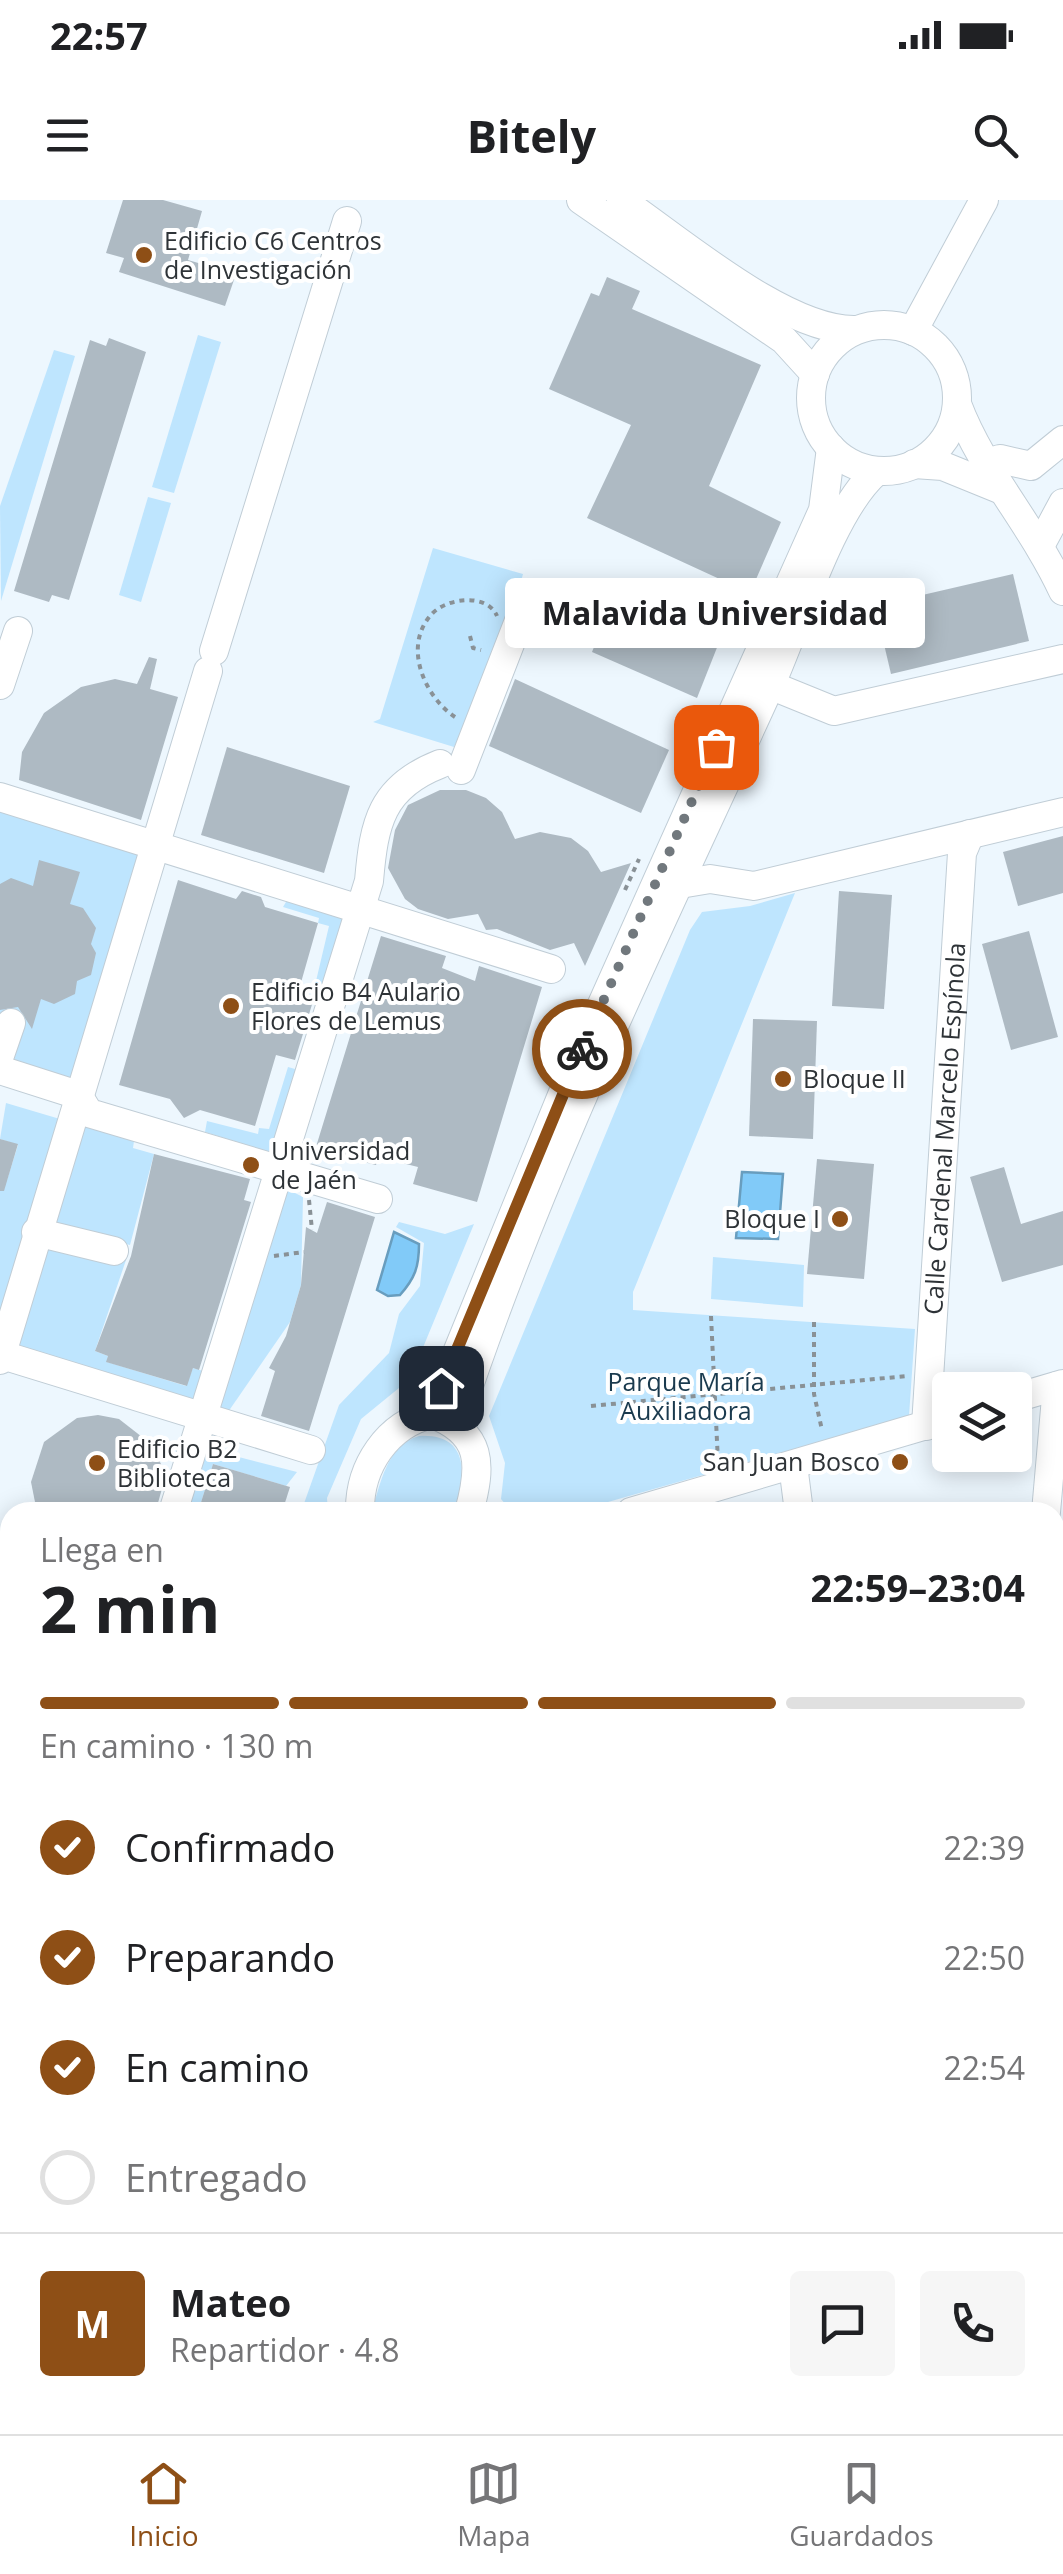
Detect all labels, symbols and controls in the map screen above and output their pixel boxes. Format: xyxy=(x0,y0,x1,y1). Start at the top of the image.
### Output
text: 22:57 xyxy=(50,9,148,61)
text: Bitely xyxy=(467,105,596,166)
icon: menu xyxy=(40,108,95,163)
icon: search xyxy=(968,108,1023,163)
place label: Edificio C6 Centros de Investigación xyxy=(164,223,382,286)
marker: Edificio C6 Centros de Investigación xyxy=(133,244,155,266)
callout: Malavida Universidad xyxy=(506,577,926,647)
text: Malavida Universidad xyxy=(542,591,888,634)
pin xyxy=(674,705,759,790)
icon: bag xyxy=(689,720,744,775)
street label: Calle Cardenal Marcelo Espínola xyxy=(915,941,972,1316)
place label: Edificio B4 Aulario Flores de Lemus xyxy=(251,974,461,1037)
marker: Edificio B4 Aulario Flores de Lemus xyxy=(220,995,242,1017)
courier xyxy=(532,999,632,1099)
icon: bike xyxy=(555,1022,610,1077)
place label: Bloque II xyxy=(803,1061,906,1095)
marker: Bloque II xyxy=(772,1068,794,1090)
place label: Universidad de Jaén xyxy=(271,1133,410,1196)
marker: Universidad de Jaén xyxy=(240,1154,262,1176)
place label: Bloque I xyxy=(724,1201,820,1235)
marker: Bloque I xyxy=(829,1208,851,1230)
pin xyxy=(399,1346,484,1431)
icon: home xyxy=(414,1361,469,1416)
park label: Parque María Auxiliadora xyxy=(607,1364,765,1427)
map controls xyxy=(932,1372,1032,1472)
button: layers xyxy=(932,1372,1032,1472)
place label: Edificio B2 Biblioteca xyxy=(117,1431,237,1494)
place label: San Juan Bosco xyxy=(703,1444,880,1478)
marker: San Juan Bosco xyxy=(889,1451,911,1473)
marker: Edificio B2 Biblioteca xyxy=(86,1452,108,1474)
text: Llega en xyxy=(40,1528,164,1571)
text: 22:59–23:04 xyxy=(811,1561,1025,1613)
text: 2 min xyxy=(40,1564,220,1652)
text: En camino · 130 m xyxy=(40,1724,313,1767)
icon: check xyxy=(40,1820,95,1875)
text: Confirmado xyxy=(125,1821,335,1873)
text: 22:39 xyxy=(943,1826,1025,1869)
icon: check xyxy=(40,1930,95,1985)
text: Preparando xyxy=(125,1931,335,1983)
text: 22:50 xyxy=(943,1936,1025,1979)
icon: check xyxy=(40,2040,95,2095)
text: En camino xyxy=(125,2041,310,2093)
text: 22:54 xyxy=(943,2046,1025,2089)
text: Entregado xyxy=(125,2151,308,2203)
button: chat xyxy=(790,2271,895,2376)
button: phone xyxy=(920,2271,1025,2376)
text: Mateo xyxy=(170,2276,291,2328)
text: M xyxy=(75,2297,110,2349)
text: Repartidor · 4.8 xyxy=(170,2328,400,2371)
tab: Inicio xyxy=(129,2456,199,2554)
tab: Mapa xyxy=(457,2456,531,2554)
tab: Guardados xyxy=(789,2456,934,2554)

